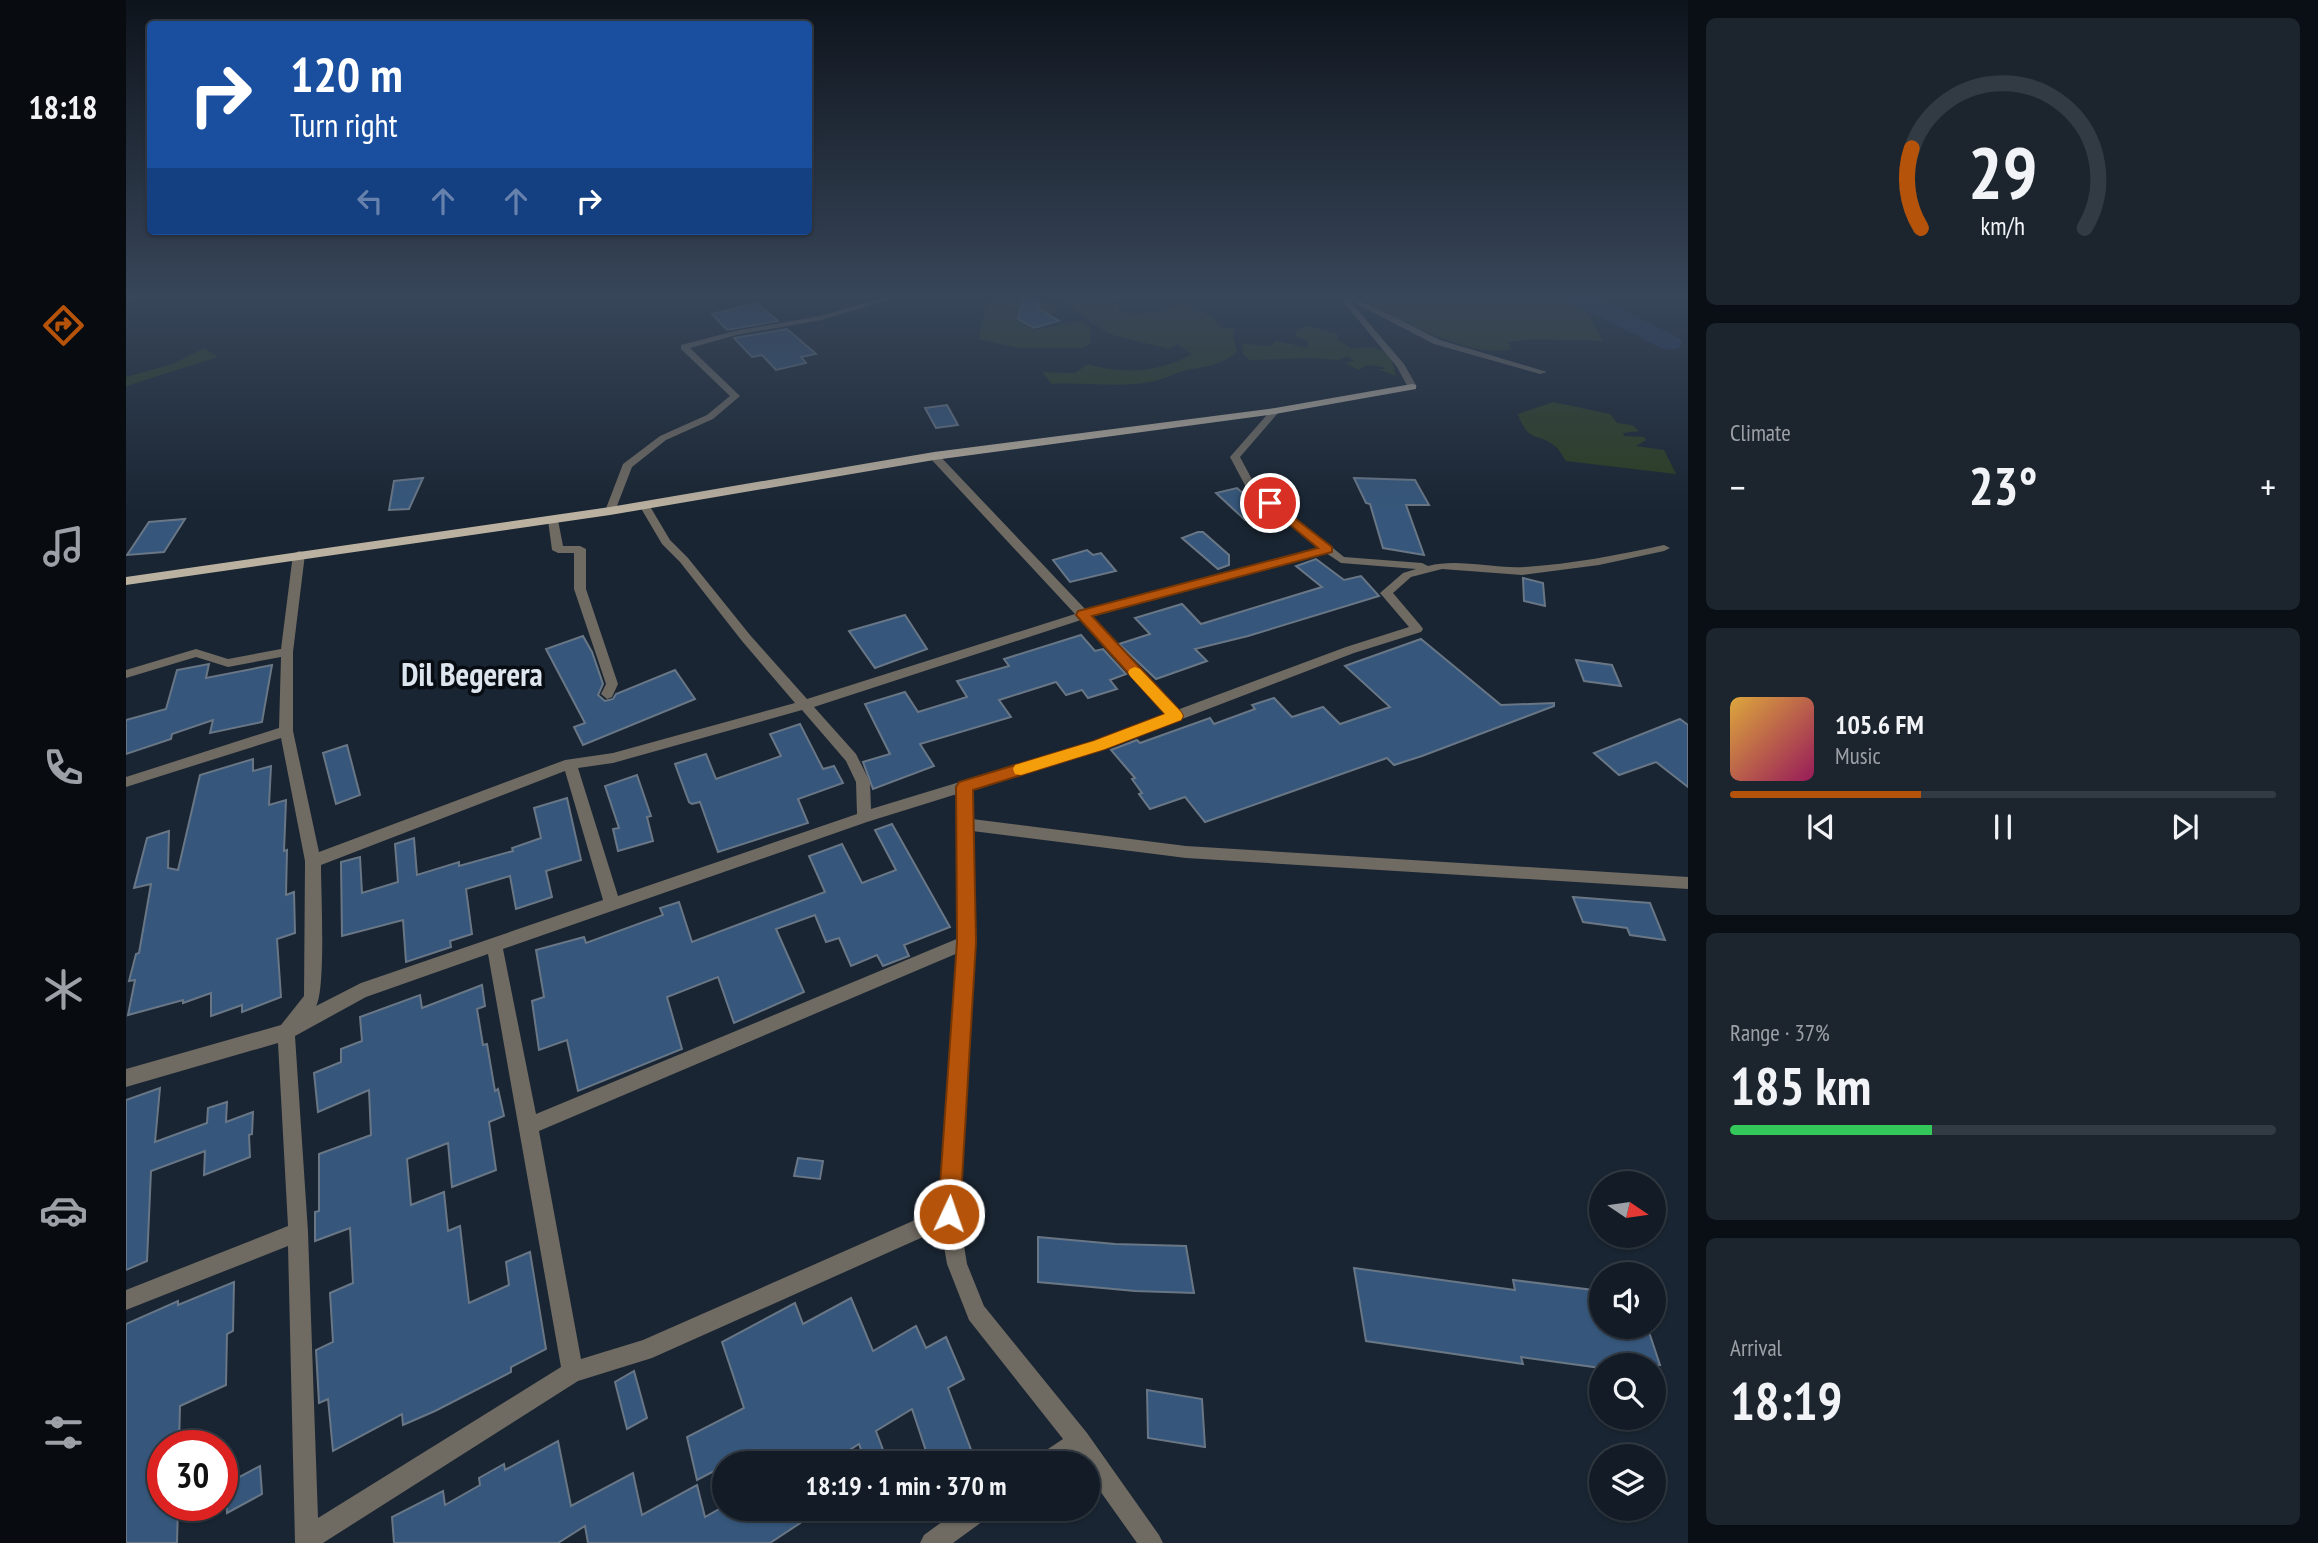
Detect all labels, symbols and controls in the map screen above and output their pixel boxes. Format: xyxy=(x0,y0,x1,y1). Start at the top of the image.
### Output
text: 120 m xyxy=(290,42,403,106)
icon: right xyxy=(175,49,266,140)
text: 18:18 xyxy=(28,86,98,128)
text: Turn right xyxy=(290,104,398,146)
text: 29 xyxy=(1968,124,2038,218)
icon: left xyxy=(351,182,389,220)
icon: ahead xyxy=(424,182,462,220)
icon: ahead xyxy=(497,182,535,220)
icon: right xyxy=(570,182,608,220)
text: km/h xyxy=(1981,209,2025,241)
icon: directions xyxy=(39,301,88,350)
text: Climate xyxy=(1730,418,1791,447)
text: 23° xyxy=(1969,452,2037,519)
text: − xyxy=(1730,462,1746,511)
text: + xyxy=(2260,462,2276,511)
pin xyxy=(1240,473,1300,533)
icon: arrive xyxy=(1251,484,1289,522)
icon: music xyxy=(39,522,88,571)
district label: Dil Begerera xyxy=(401,653,543,695)
text: 105.6 FM xyxy=(1835,708,1924,741)
text: Music xyxy=(1835,741,1881,770)
icon: phone xyxy=(39,743,88,792)
icon: previous xyxy=(1802,808,1840,846)
icon: pause xyxy=(1984,808,2022,846)
icon: next xyxy=(2166,808,2204,846)
icon: climate xyxy=(39,965,88,1014)
text: Range · 37% xyxy=(1730,1018,1830,1047)
text: 185 km xyxy=(1730,1052,1871,1119)
north arrow xyxy=(1589,1171,1666,1248)
map controls xyxy=(1589,1171,1666,1521)
position arrow xyxy=(912,1177,986,1251)
icon: car xyxy=(39,1186,88,1235)
button: sound xyxy=(1589,1262,1666,1339)
text: Arrival xyxy=(1730,1333,1782,1362)
button: search xyxy=(1589,1353,1666,1430)
text: 18:19 xyxy=(1730,1367,1842,1434)
icon: filters xyxy=(39,1408,88,1457)
speed limit sign: 30 xyxy=(147,1430,238,1521)
button: layers xyxy=(1589,1444,1666,1521)
text: 18:19 · 1 min · 370 m xyxy=(806,1469,1006,1502)

